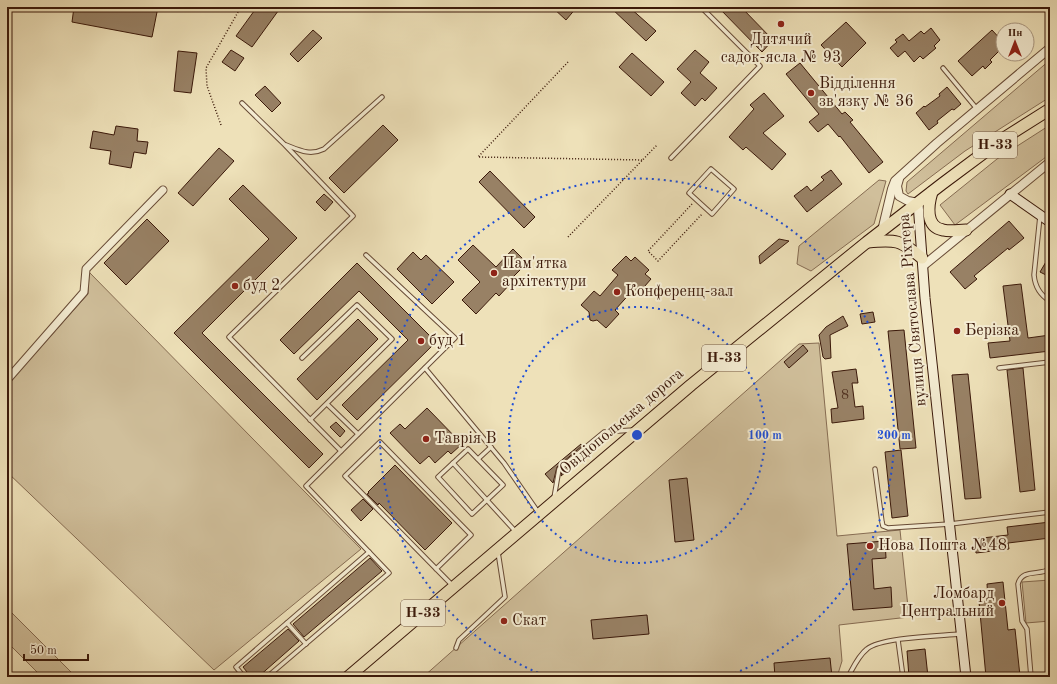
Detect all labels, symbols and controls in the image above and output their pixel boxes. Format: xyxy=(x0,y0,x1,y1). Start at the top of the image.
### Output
marker: Дитячий садок-ясла № 93 xyxy=(776,19,786,29)
north arrow xyxy=(995,22,1035,62)
text: Пн xyxy=(1007,28,1023,39)
place label: Дитячий садок-ясла № 93 xyxy=(721,32,841,66)
place label: Відділення зв'язку № 36 xyxy=(819,76,914,110)
marker: Відділення зв'язку № 36 xyxy=(806,88,816,98)
road number: Н-33 xyxy=(973,132,1017,158)
street label: вулиця Святослава Ріхтера xyxy=(897,213,929,407)
place label: Пам'ятка архітектури xyxy=(502,256,586,290)
marker: Пам'ятка архітектури xyxy=(489,268,499,278)
place label: буд 2 xyxy=(243,278,280,294)
marker: буд 2 xyxy=(230,281,240,291)
place label: Конференц-зал xyxy=(625,284,733,300)
marker: Конференц-зал xyxy=(612,287,622,297)
place label: Берізка xyxy=(965,323,1019,339)
marker: Берізка xyxy=(952,326,962,336)
place label: буд 1 xyxy=(429,333,466,349)
marker: буд 1 xyxy=(416,336,426,346)
road number: Н-33 xyxy=(702,345,746,371)
street label: Овідіопольська дорога xyxy=(557,366,687,478)
house number: 8 xyxy=(841,388,849,402)
centre of rings xyxy=(630,428,644,442)
text: 100 m xyxy=(748,430,782,442)
text: 200 m xyxy=(877,430,911,442)
place label: Таврія В xyxy=(434,431,497,447)
marker: Таврія В xyxy=(421,434,431,444)
place label: Нова Пошта №48 xyxy=(878,538,1007,554)
marker: Нова Пошта №48 xyxy=(865,541,875,551)
place label: Ломбард Центральний xyxy=(901,586,994,620)
marker: Ломбард Центральний xyxy=(997,598,1007,608)
road number: Н-33 xyxy=(401,600,445,626)
place label: Скат xyxy=(512,613,546,629)
marker: Скат xyxy=(499,616,509,626)
scale bar xyxy=(24,636,88,662)
text: 50 m xyxy=(30,644,57,657)

